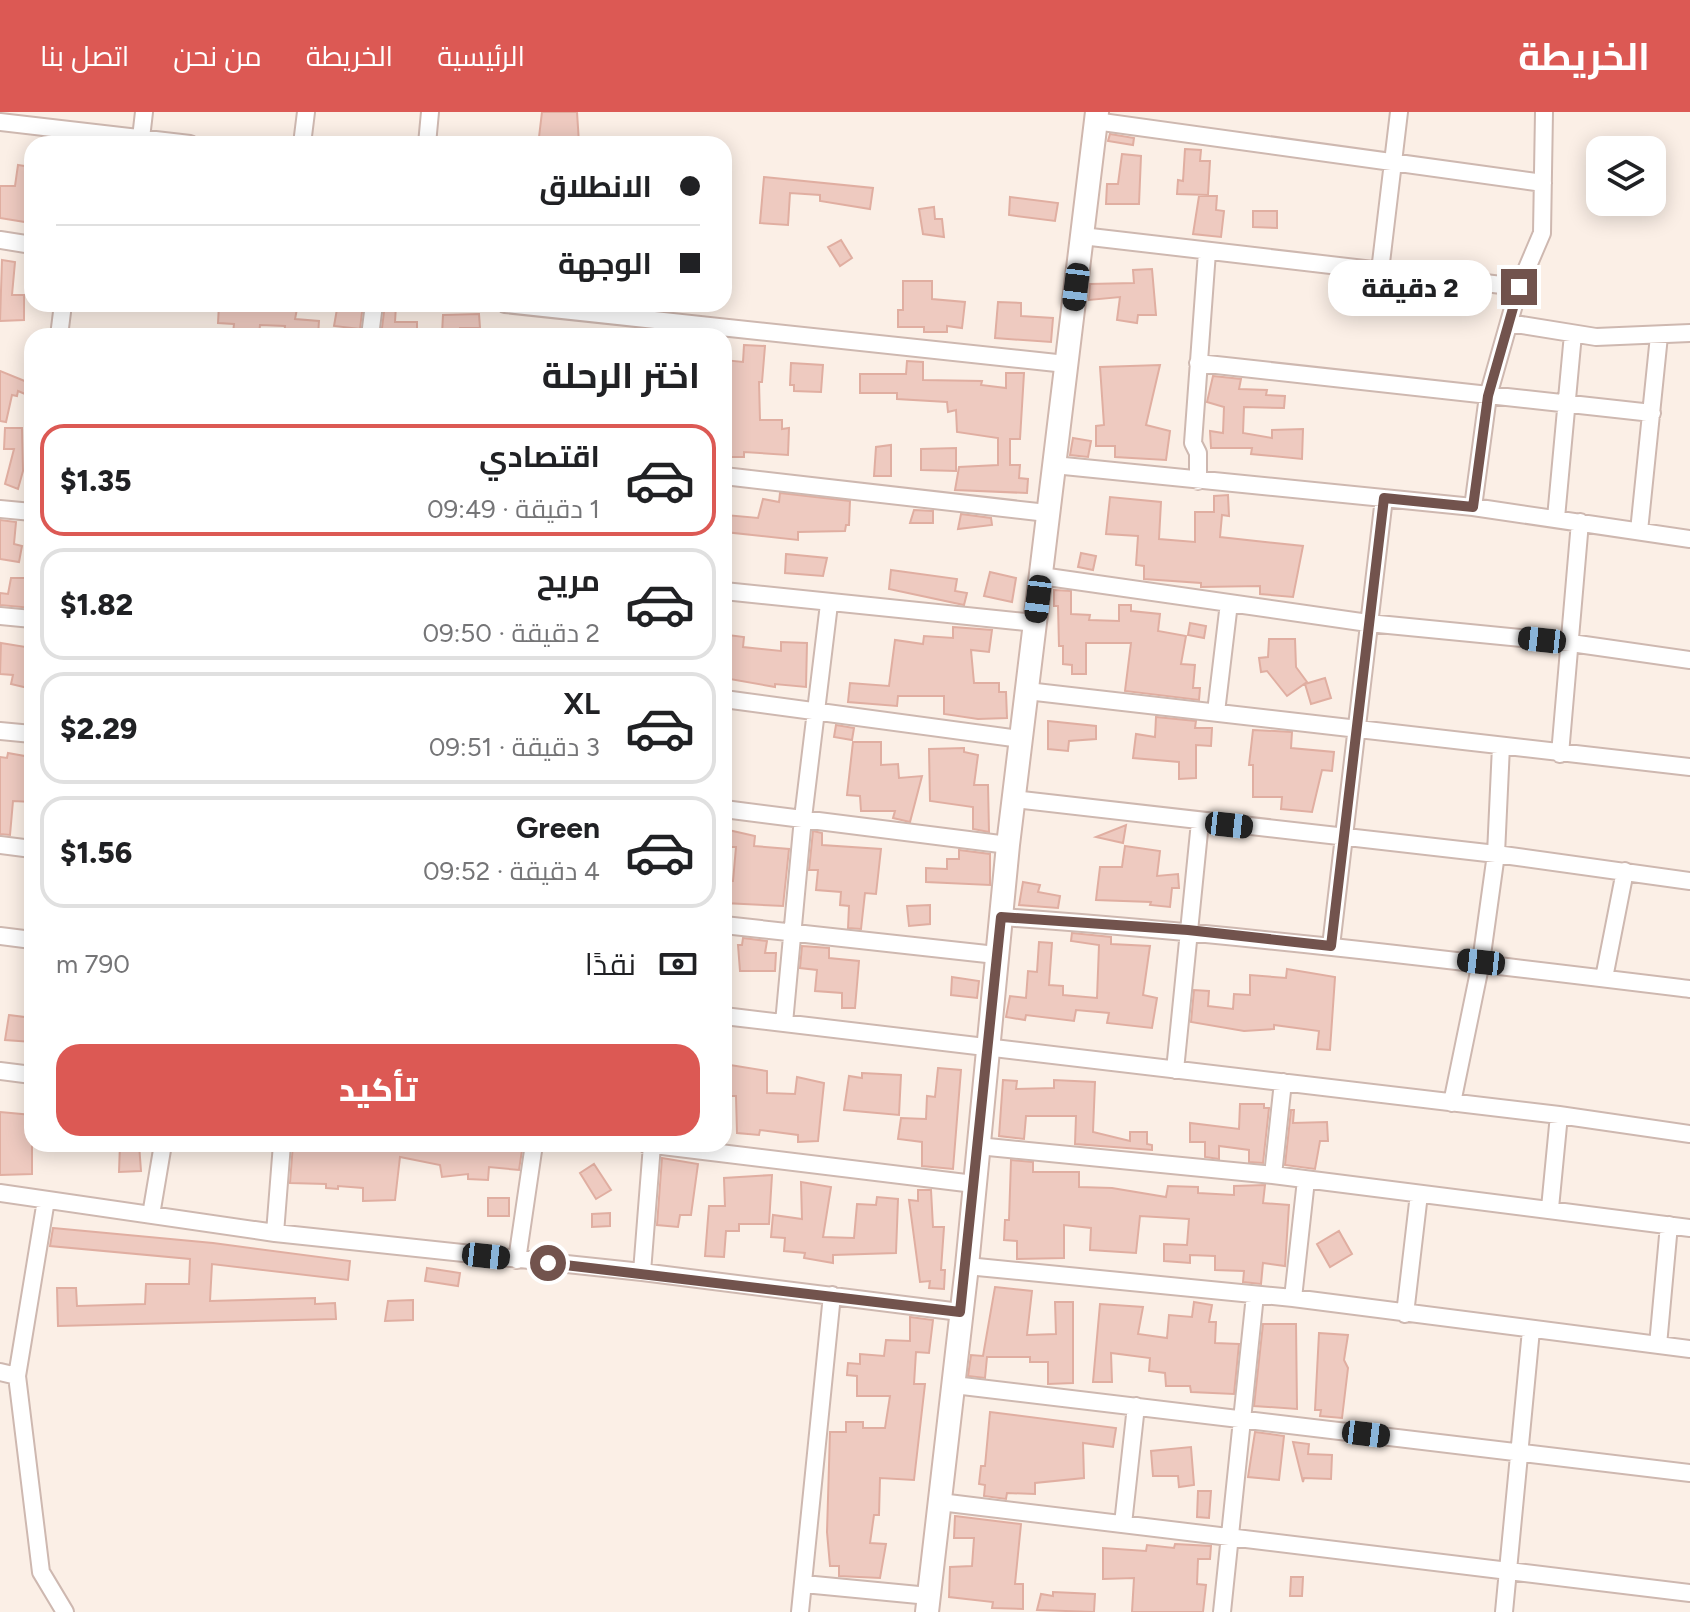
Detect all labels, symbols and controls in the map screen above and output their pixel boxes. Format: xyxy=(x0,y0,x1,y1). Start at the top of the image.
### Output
text: الخريطة xyxy=(1518,34,1650,80)
text: اتصل بنا xyxy=(40,39,129,73)
text: من نحن xyxy=(173,39,262,73)
text: الخريطة xyxy=(306,39,393,73)
text: الرئيسية xyxy=(437,39,525,73)
map controls xyxy=(1586,136,1666,216)
button: layers xyxy=(1586,136,1666,216)
text: الانطلاق xyxy=(539,168,652,205)
text: الوجهة xyxy=(558,245,652,282)
callout: 2 دقيقة xyxy=(1327,259,1491,315)
car xyxy=(1061,262,1091,312)
route end xyxy=(1501,269,1537,305)
text: 2 دقيقة xyxy=(1362,272,1458,304)
text: اختر الرحلة xyxy=(542,354,700,397)
text: اقتصادي xyxy=(479,438,600,475)
icon: car xyxy=(624,444,696,516)
text: $1.35 xyxy=(60,462,132,499)
text: 1 دقيقة · 09:49 xyxy=(427,493,600,525)
text: مريح xyxy=(537,562,600,599)
icon: car xyxy=(624,568,696,640)
car xyxy=(1023,574,1053,624)
text: $1.82 xyxy=(60,586,133,623)
text: 2 دقيقة · 09:50 xyxy=(422,617,600,649)
car xyxy=(1517,626,1567,654)
text: XL xyxy=(564,685,600,722)
icon: car xyxy=(624,692,696,764)
text: $2.29 xyxy=(60,710,137,747)
text: 3 دقيقة · 09:51 xyxy=(429,731,600,763)
text: Green xyxy=(516,809,600,846)
car xyxy=(1204,811,1254,839)
icon: car xyxy=(624,816,696,888)
text: $1.56 xyxy=(60,834,132,871)
text: 4 دقيقة · 09:52 xyxy=(423,855,600,887)
icon: cash xyxy=(656,942,700,986)
text: نقدًا xyxy=(585,946,636,983)
text: 790 m xyxy=(56,948,130,980)
car xyxy=(1456,948,1506,976)
button: تأكيد xyxy=(56,1044,700,1136)
car xyxy=(461,1242,511,1270)
route start xyxy=(530,1245,566,1281)
car xyxy=(1341,1419,1391,1449)

